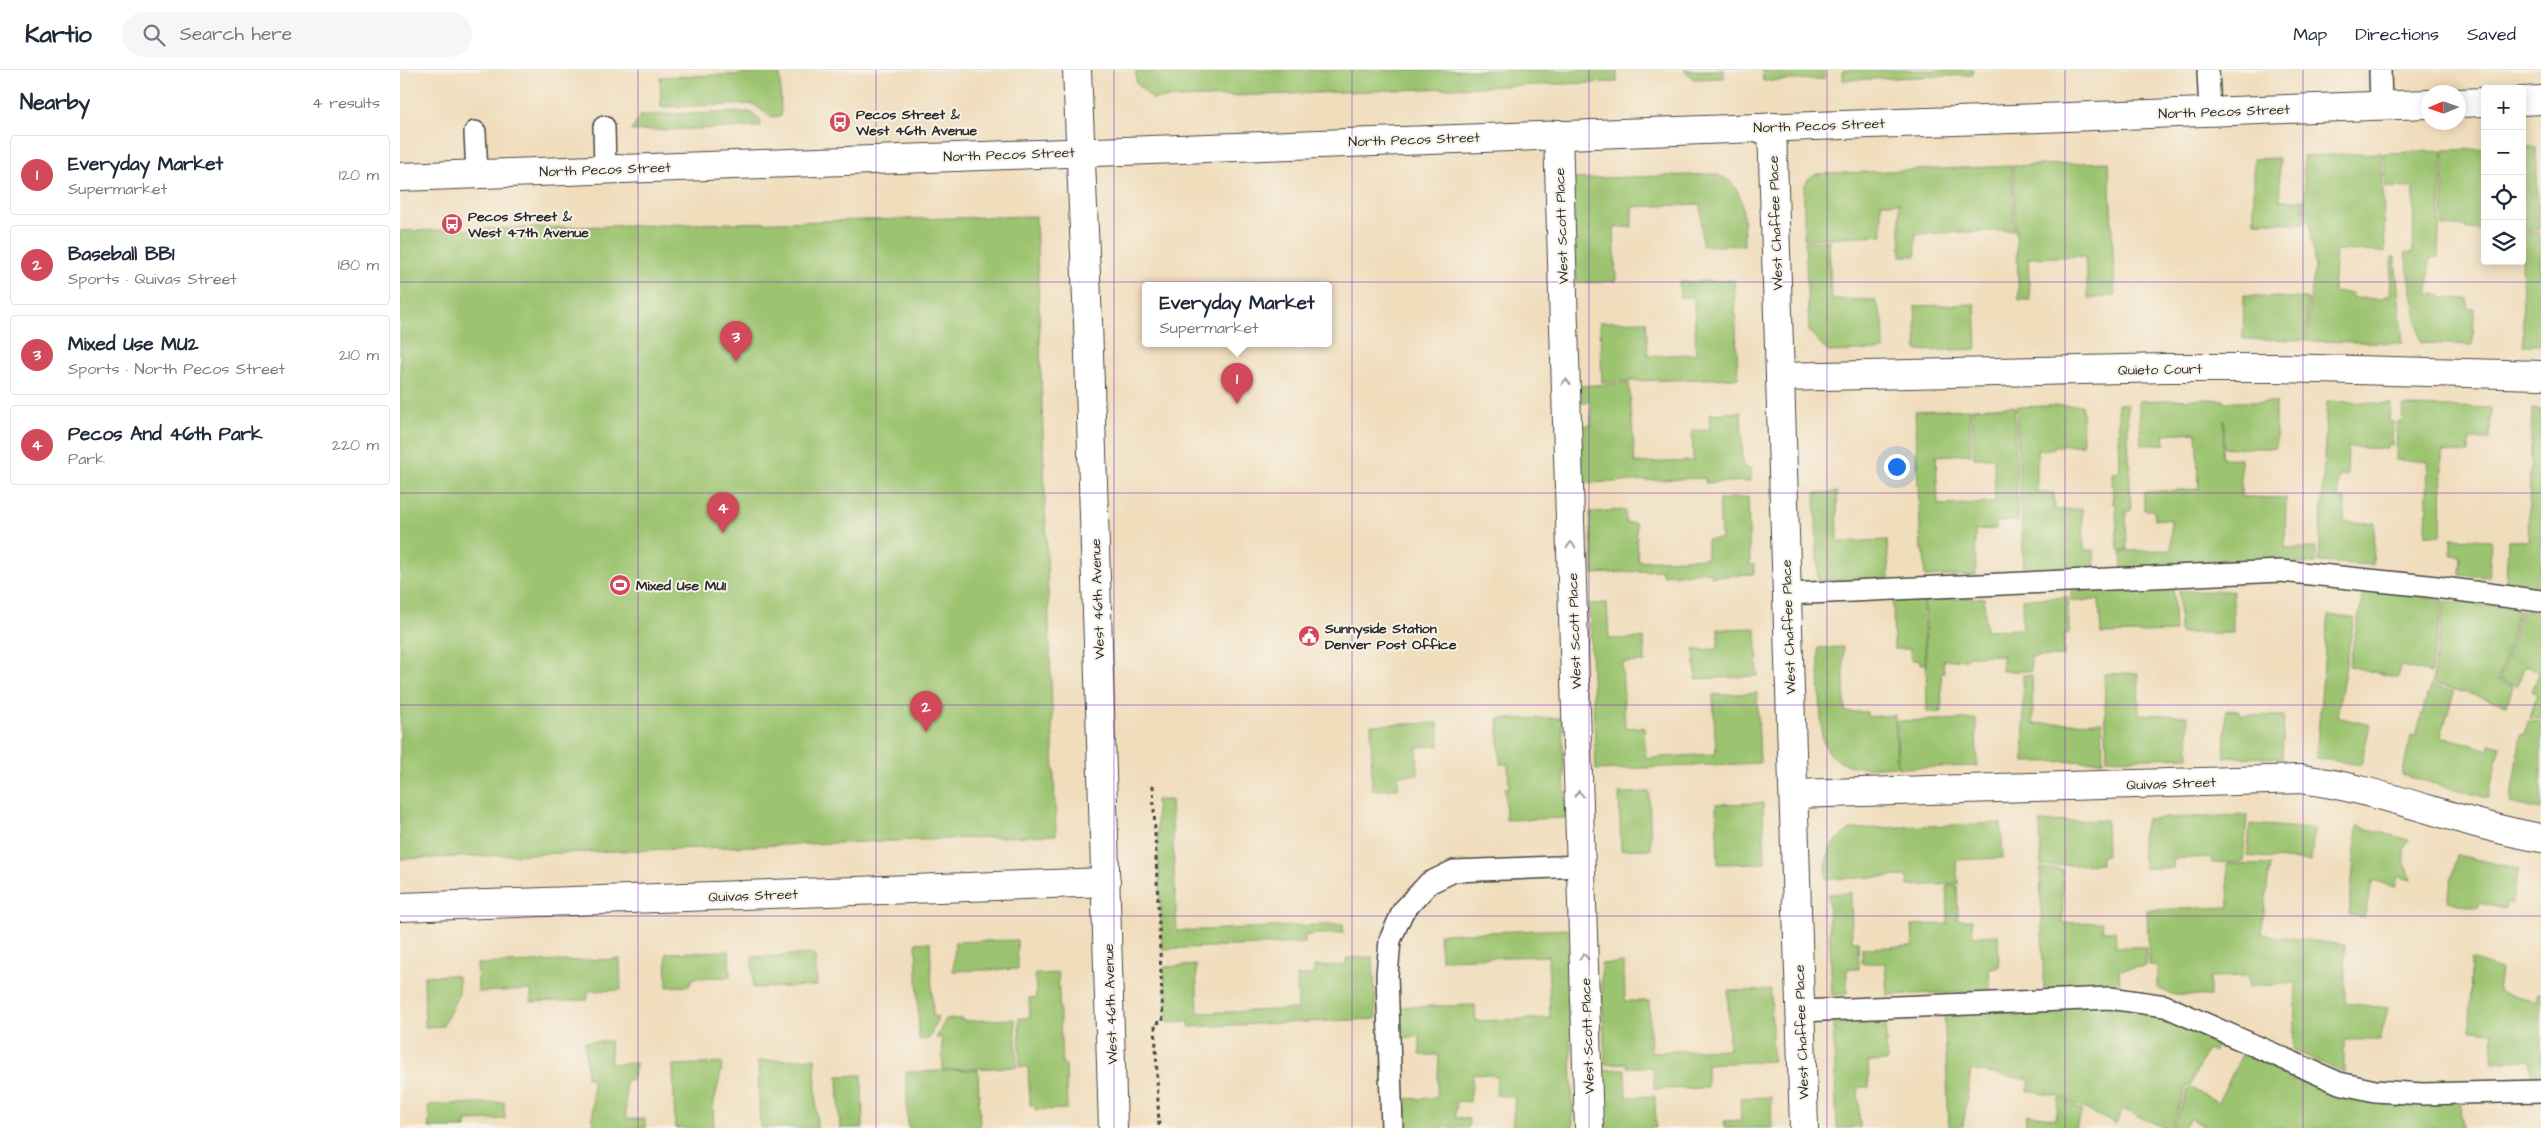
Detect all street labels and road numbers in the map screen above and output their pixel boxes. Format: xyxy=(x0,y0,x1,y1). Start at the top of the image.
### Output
street label: North Pecos Street xyxy=(2158,100,2290,124)
street label: North Pecos Street xyxy=(1753,114,1885,138)
street label: North Pecos Street xyxy=(1348,128,1480,152)
street label: North Pecos Street xyxy=(943,143,1075,167)
street label: West Chaffee Place xyxy=(1764,155,1788,291)
street label: North Pecos Street xyxy=(539,158,671,182)
street label: West Scott Place xyxy=(1550,167,1574,284)
street label: Quieto Court xyxy=(2118,359,2203,381)
street label: West 46th Avenue xyxy=(1086,538,1110,660)
street label: West Chaffee Place xyxy=(1777,559,1801,695)
street label: West Scott Place xyxy=(1563,572,1587,689)
street label: Quivas Street xyxy=(2126,772,2216,796)
street label: Quivas Street xyxy=(708,884,798,908)
street label: West 46th Avenue xyxy=(1099,943,1123,1065)
street label: West Chaffee Place xyxy=(1790,964,1814,1100)
street label: West Scott Place xyxy=(1576,977,1600,1094)

